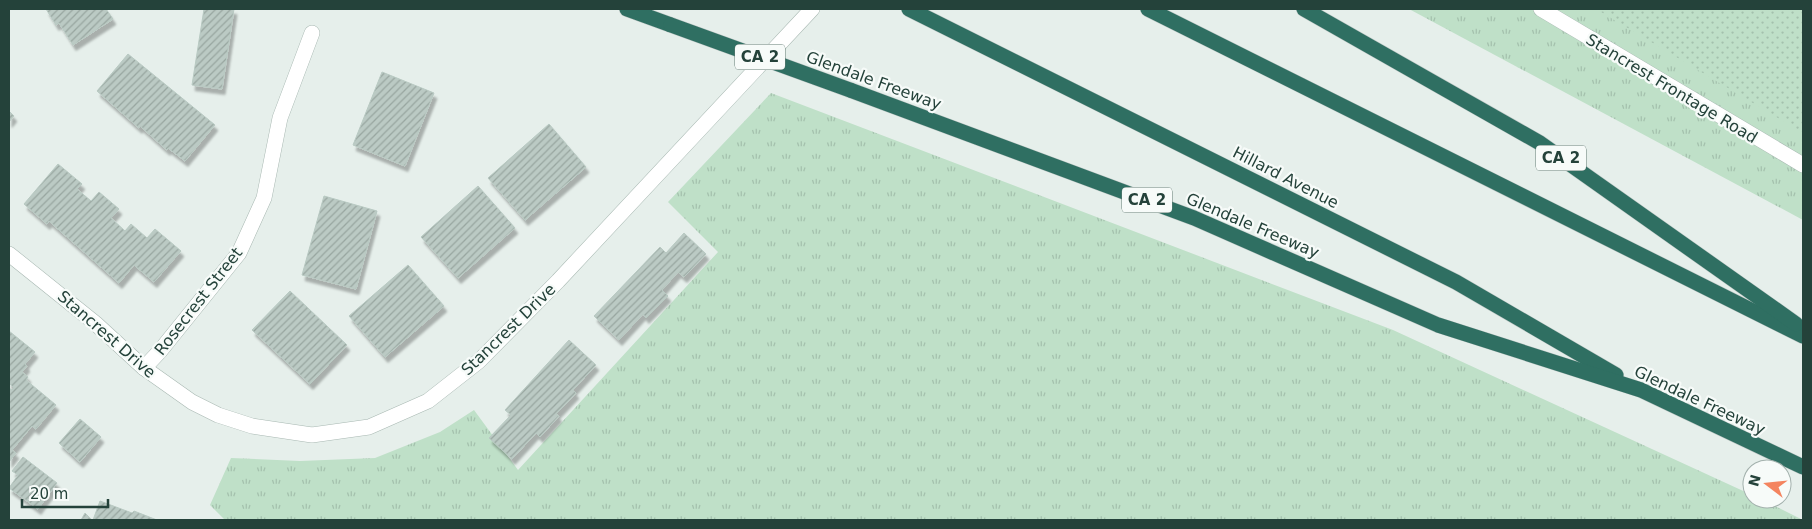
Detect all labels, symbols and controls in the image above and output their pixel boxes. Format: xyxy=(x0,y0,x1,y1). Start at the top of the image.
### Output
street label: Stancrest Frontage Road xyxy=(1583,30,1761,147)
road number: CA 2 xyxy=(735,44,785,70)
street label: Glendale Freeway xyxy=(804,47,944,114)
street label: Hillard Avenue xyxy=(1230,143,1342,212)
road number: CA 2 xyxy=(1536,146,1586,170)
road number: CA 2 xyxy=(1122,188,1172,212)
street label: Glendale Freeway xyxy=(1184,189,1322,262)
street label: Rosecrest Street xyxy=(150,244,246,359)
street label: Stancrest Drive xyxy=(457,280,559,379)
street label: Stancrest Drive xyxy=(54,287,160,382)
street label: Glendale Freeway xyxy=(1631,362,1768,439)
north arrow xyxy=(1742,459,1792,509)
text: N xyxy=(1745,473,1764,488)
scale bar xyxy=(22,476,109,508)
text: 20 m xyxy=(30,485,68,503)

